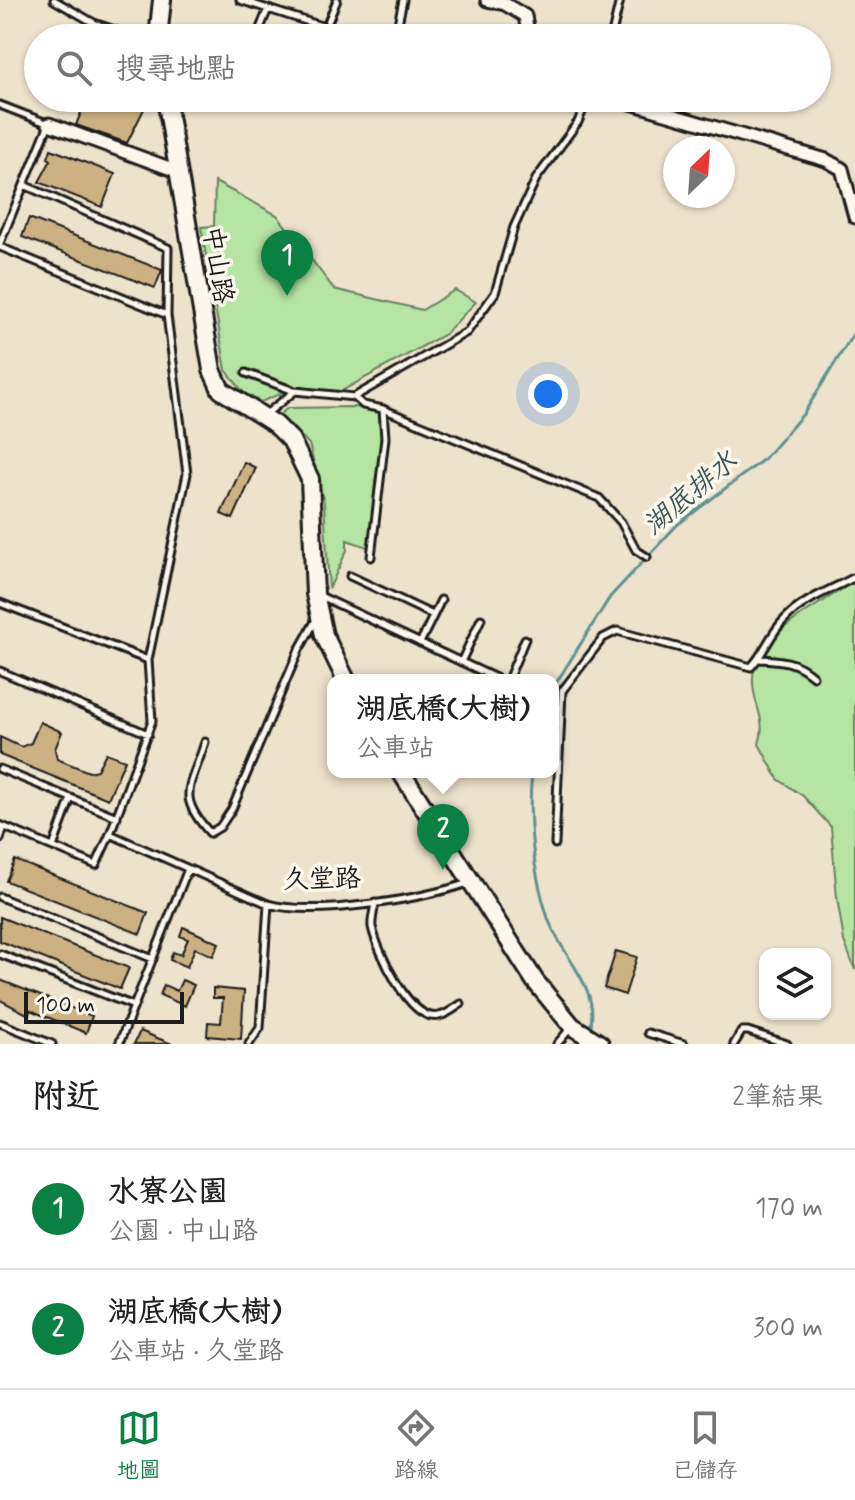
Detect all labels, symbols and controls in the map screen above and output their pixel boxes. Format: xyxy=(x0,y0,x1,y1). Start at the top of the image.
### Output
search box xyxy=(24,24,831,112)
icon: search xyxy=(52,46,96,90)
text: 搜尋地點 xyxy=(116,50,236,89)
north arrow xyxy=(663,136,735,208)
street label: 中山路 xyxy=(194,224,240,306)
pin: 1 xyxy=(261,230,313,296)
your location xyxy=(528,374,568,414)
water label: 湖底排水 xyxy=(636,443,747,544)
popup xyxy=(327,674,559,778)
text: 湖底橋(大樹) xyxy=(356,690,530,729)
text: 公車站 xyxy=(356,732,434,766)
pin: 2 xyxy=(417,804,469,870)
street label: 久堂路 xyxy=(283,862,361,898)
map controls xyxy=(759,948,831,1020)
button: layers xyxy=(759,948,831,1020)
scale bar xyxy=(24,988,184,1024)
text: 100 m xyxy=(36,992,95,1020)
text: 附近 xyxy=(32,1075,100,1120)
text: 2筆結果 xyxy=(732,1081,823,1115)
text: 水寮公園 xyxy=(108,1173,228,1212)
text: 1 xyxy=(52,1192,64,1226)
text: 170 m xyxy=(755,1192,823,1226)
text: 公園 · 中山路 xyxy=(108,1215,258,1249)
text: 湖底橋(大樹) xyxy=(108,1293,282,1332)
text: 2 xyxy=(52,1312,64,1346)
text: 300 m xyxy=(753,1312,823,1346)
text: 公車站 · 久堂路 xyxy=(108,1335,284,1369)
tab: 地圖 xyxy=(117,1406,161,1485)
tab: 路線 xyxy=(394,1406,438,1485)
tab: 已儲存 xyxy=(672,1406,738,1485)

